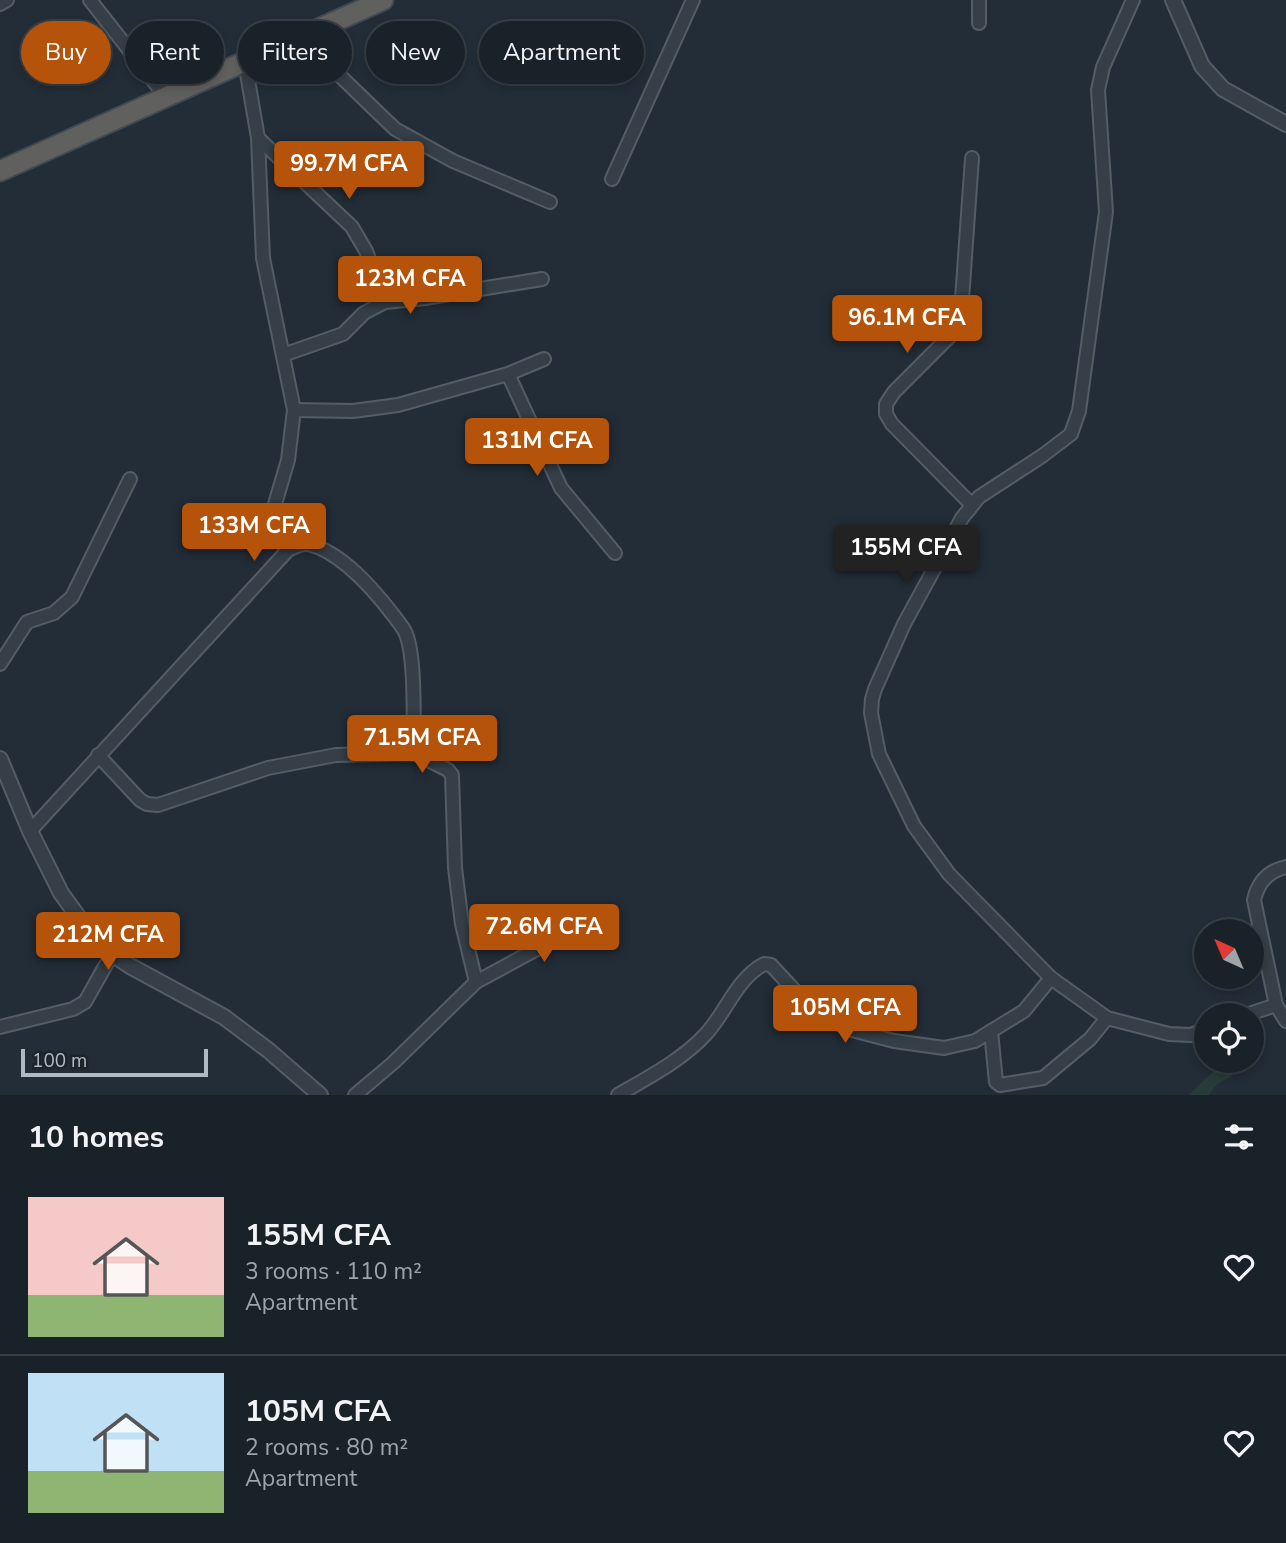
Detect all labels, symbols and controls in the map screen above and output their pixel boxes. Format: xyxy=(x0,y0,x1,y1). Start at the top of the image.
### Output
chip: Buy xyxy=(21,21,111,84)
chip: Rent xyxy=(125,21,224,84)
chip: Filters xyxy=(238,21,352,84)
chip: New xyxy=(366,21,465,84)
chip: Apartment xyxy=(479,21,644,84)
pin: 99.7M CFA xyxy=(269,142,429,201)
text: 99.7M CFA xyxy=(290,148,408,179)
pin: 123M CFA xyxy=(338,256,482,316)
text: 123M CFA xyxy=(354,263,466,294)
pin: 96.1M CFA xyxy=(827,296,987,355)
text: 96.1M CFA xyxy=(848,302,966,333)
pin: 131M CFA xyxy=(465,419,609,478)
text: 131M CFA xyxy=(481,425,593,456)
pin: 133M CFA xyxy=(182,504,326,563)
text: 133M CFA xyxy=(198,510,310,541)
pin: 155M CFA xyxy=(834,526,978,585)
text: 155M CFA xyxy=(850,532,962,563)
pin: 71.5M CFA xyxy=(342,716,502,775)
text: 71.5M CFA xyxy=(363,722,481,753)
pin: 72.6M CFA xyxy=(464,904,624,964)
text: 72.6M CFA xyxy=(485,911,603,942)
pin: 212M CFA xyxy=(36,912,180,972)
text: 212M CFA xyxy=(52,919,164,950)
north arrow xyxy=(1194,919,1264,989)
map controls xyxy=(1194,919,1264,1073)
pin: 105M CFA xyxy=(773,986,917,1045)
text: 105M CFA xyxy=(789,992,901,1023)
button: locate xyxy=(1194,1003,1264,1073)
scale bar xyxy=(21,1046,208,1078)
text: 100 m xyxy=(32,1048,87,1074)
text: 10 homes xyxy=(28,1117,164,1158)
icon: filters xyxy=(1220,1118,1258,1156)
text: 155M CFA xyxy=(245,1215,391,1256)
icon: home xyxy=(84,1225,168,1309)
icon: heart xyxy=(1220,1248,1258,1286)
text: 3 rooms · 110 m² xyxy=(245,1256,422,1287)
text: Apartment xyxy=(245,1287,357,1318)
text: 105M CFA xyxy=(245,1391,391,1432)
icon: home xyxy=(84,1401,168,1485)
icon: heart xyxy=(1220,1424,1258,1462)
text: 2 rooms · 80 m² xyxy=(245,1432,408,1463)
text: Apartment xyxy=(245,1463,357,1494)

